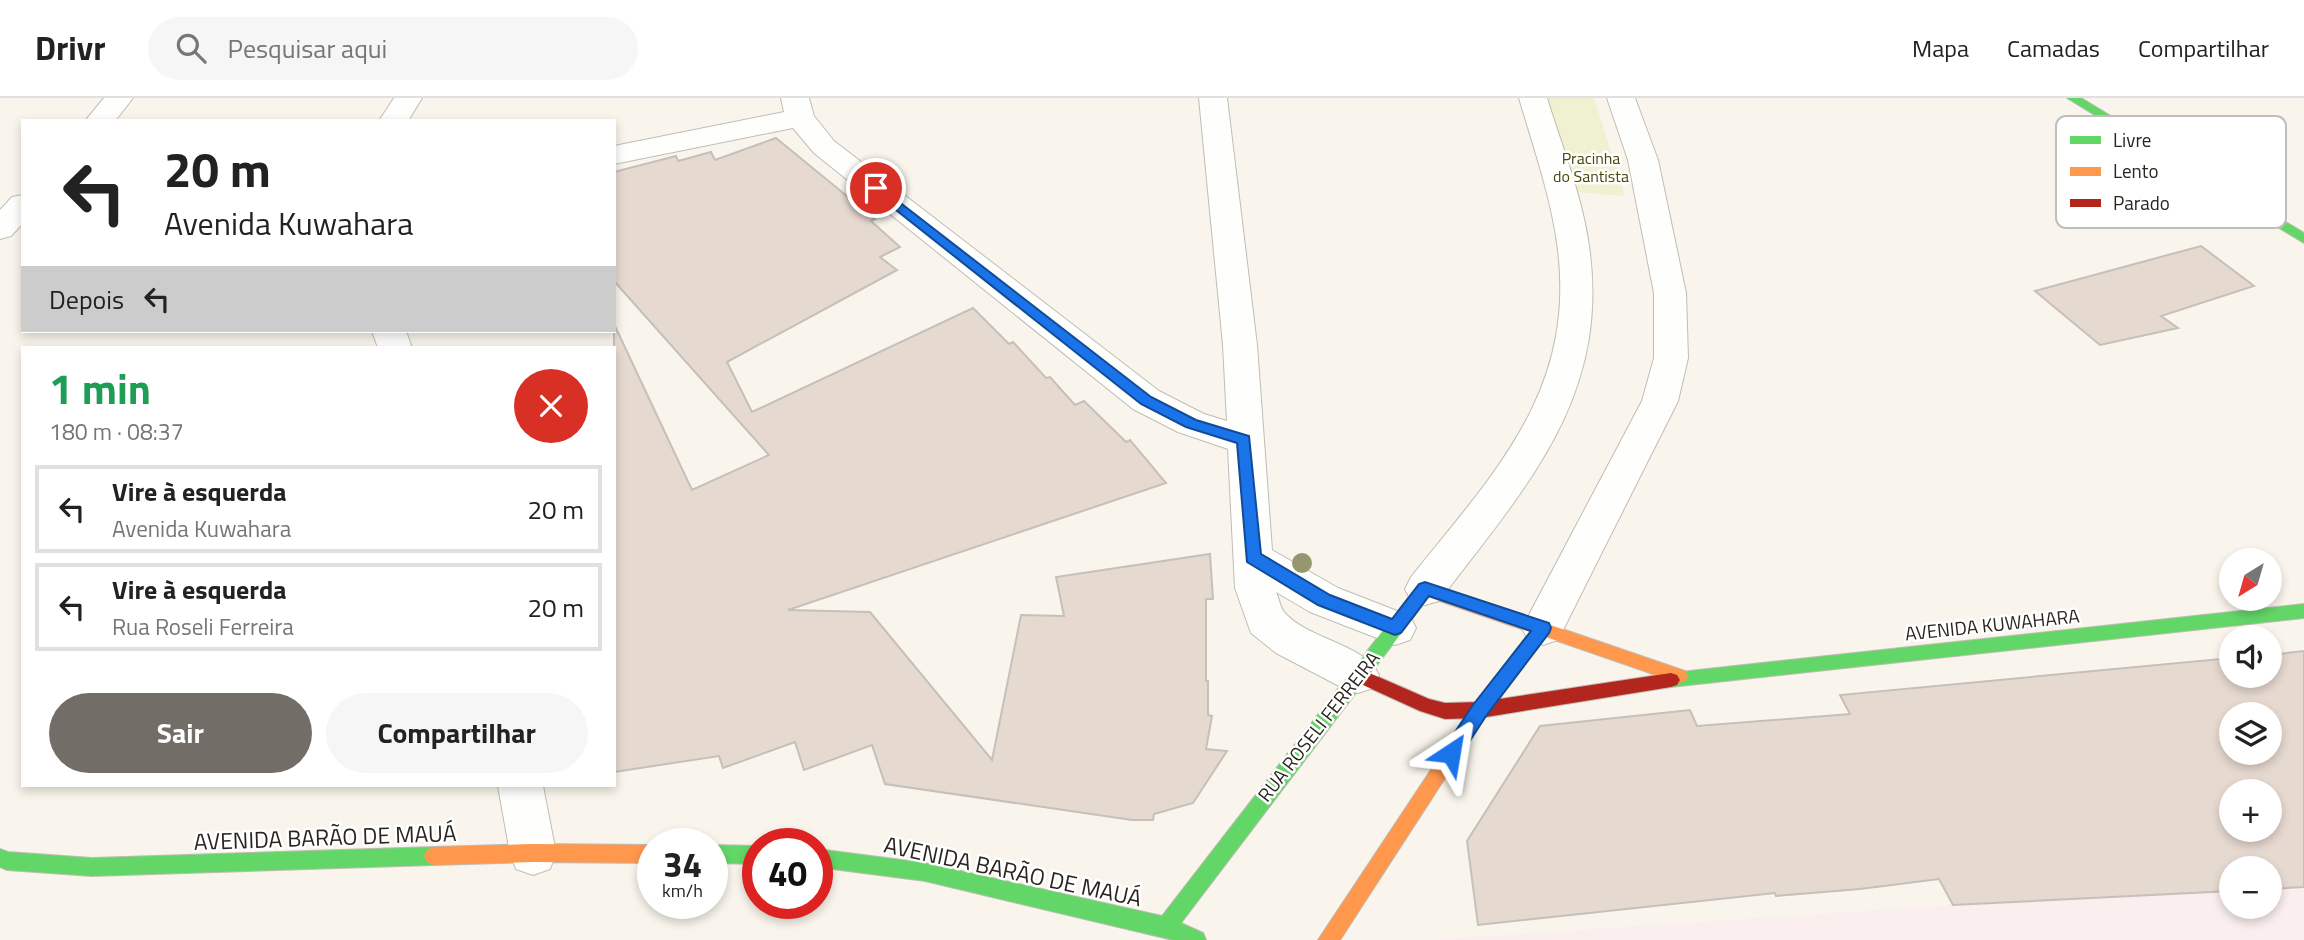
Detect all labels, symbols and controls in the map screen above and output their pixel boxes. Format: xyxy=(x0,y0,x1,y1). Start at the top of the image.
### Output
search box xyxy=(148,17,638,80)
text: Drivr xyxy=(35,23,106,73)
icon: search xyxy=(172,29,210,67)
text: Pesquisar aqui xyxy=(228,29,387,68)
text: Mapa xyxy=(1912,30,1969,66)
text: Camadas xyxy=(2007,30,2100,66)
text: Compartilhar xyxy=(2138,30,2269,66)
legend xyxy=(2056,116,2286,228)
text: Livre xyxy=(2113,125,2151,154)
text: 20 m xyxy=(164,131,271,206)
park label: Pracinha do Santista xyxy=(1553,146,1629,188)
icon: left xyxy=(49,147,140,238)
text: Lento xyxy=(2113,156,2158,185)
pin xyxy=(846,158,906,218)
icon: arrive xyxy=(857,169,895,207)
text: Parado xyxy=(2113,188,2170,217)
text: Avenida Kuwahara xyxy=(164,199,413,247)
text: Depois xyxy=(49,280,124,319)
icon: left xyxy=(138,280,176,318)
text: 1 min xyxy=(49,356,151,420)
button: close xyxy=(514,369,588,443)
text: 180 m · 08:37 xyxy=(49,414,184,449)
text: Vire à esquerda xyxy=(112,472,287,511)
icon: left xyxy=(53,490,91,528)
text: 20 m xyxy=(527,490,584,529)
text: Avenida Kuwahara xyxy=(112,511,291,546)
north arrow xyxy=(2219,548,2282,611)
map controls xyxy=(2219,548,2282,919)
text: Vire à esquerda xyxy=(112,570,287,609)
icon: left xyxy=(53,588,91,626)
text: 20 m xyxy=(527,588,584,627)
street label: AVENIDA KUWAHARA xyxy=(1903,600,2081,648)
text: Rua Roseli Ferreira xyxy=(112,609,294,644)
button: sound xyxy=(2219,625,2282,688)
street label: RUA ROSELI FERREIRA xyxy=(1250,644,1386,808)
button: Sair xyxy=(49,693,312,773)
button: Compartilhar xyxy=(326,693,588,773)
button: layers xyxy=(2219,702,2282,765)
position arrow xyxy=(1414,716,1488,790)
button: + xyxy=(2219,779,2282,842)
street label: AVENIDA BARÃO DE MAUÁ xyxy=(193,815,457,859)
street label: AVENIDA BARÃO DE MAUÁ xyxy=(881,827,1145,915)
speed limit sign: 40 xyxy=(742,828,833,919)
text: 34 xyxy=(663,837,702,891)
button: − xyxy=(2219,856,2282,919)
text: km/h xyxy=(662,877,703,904)

